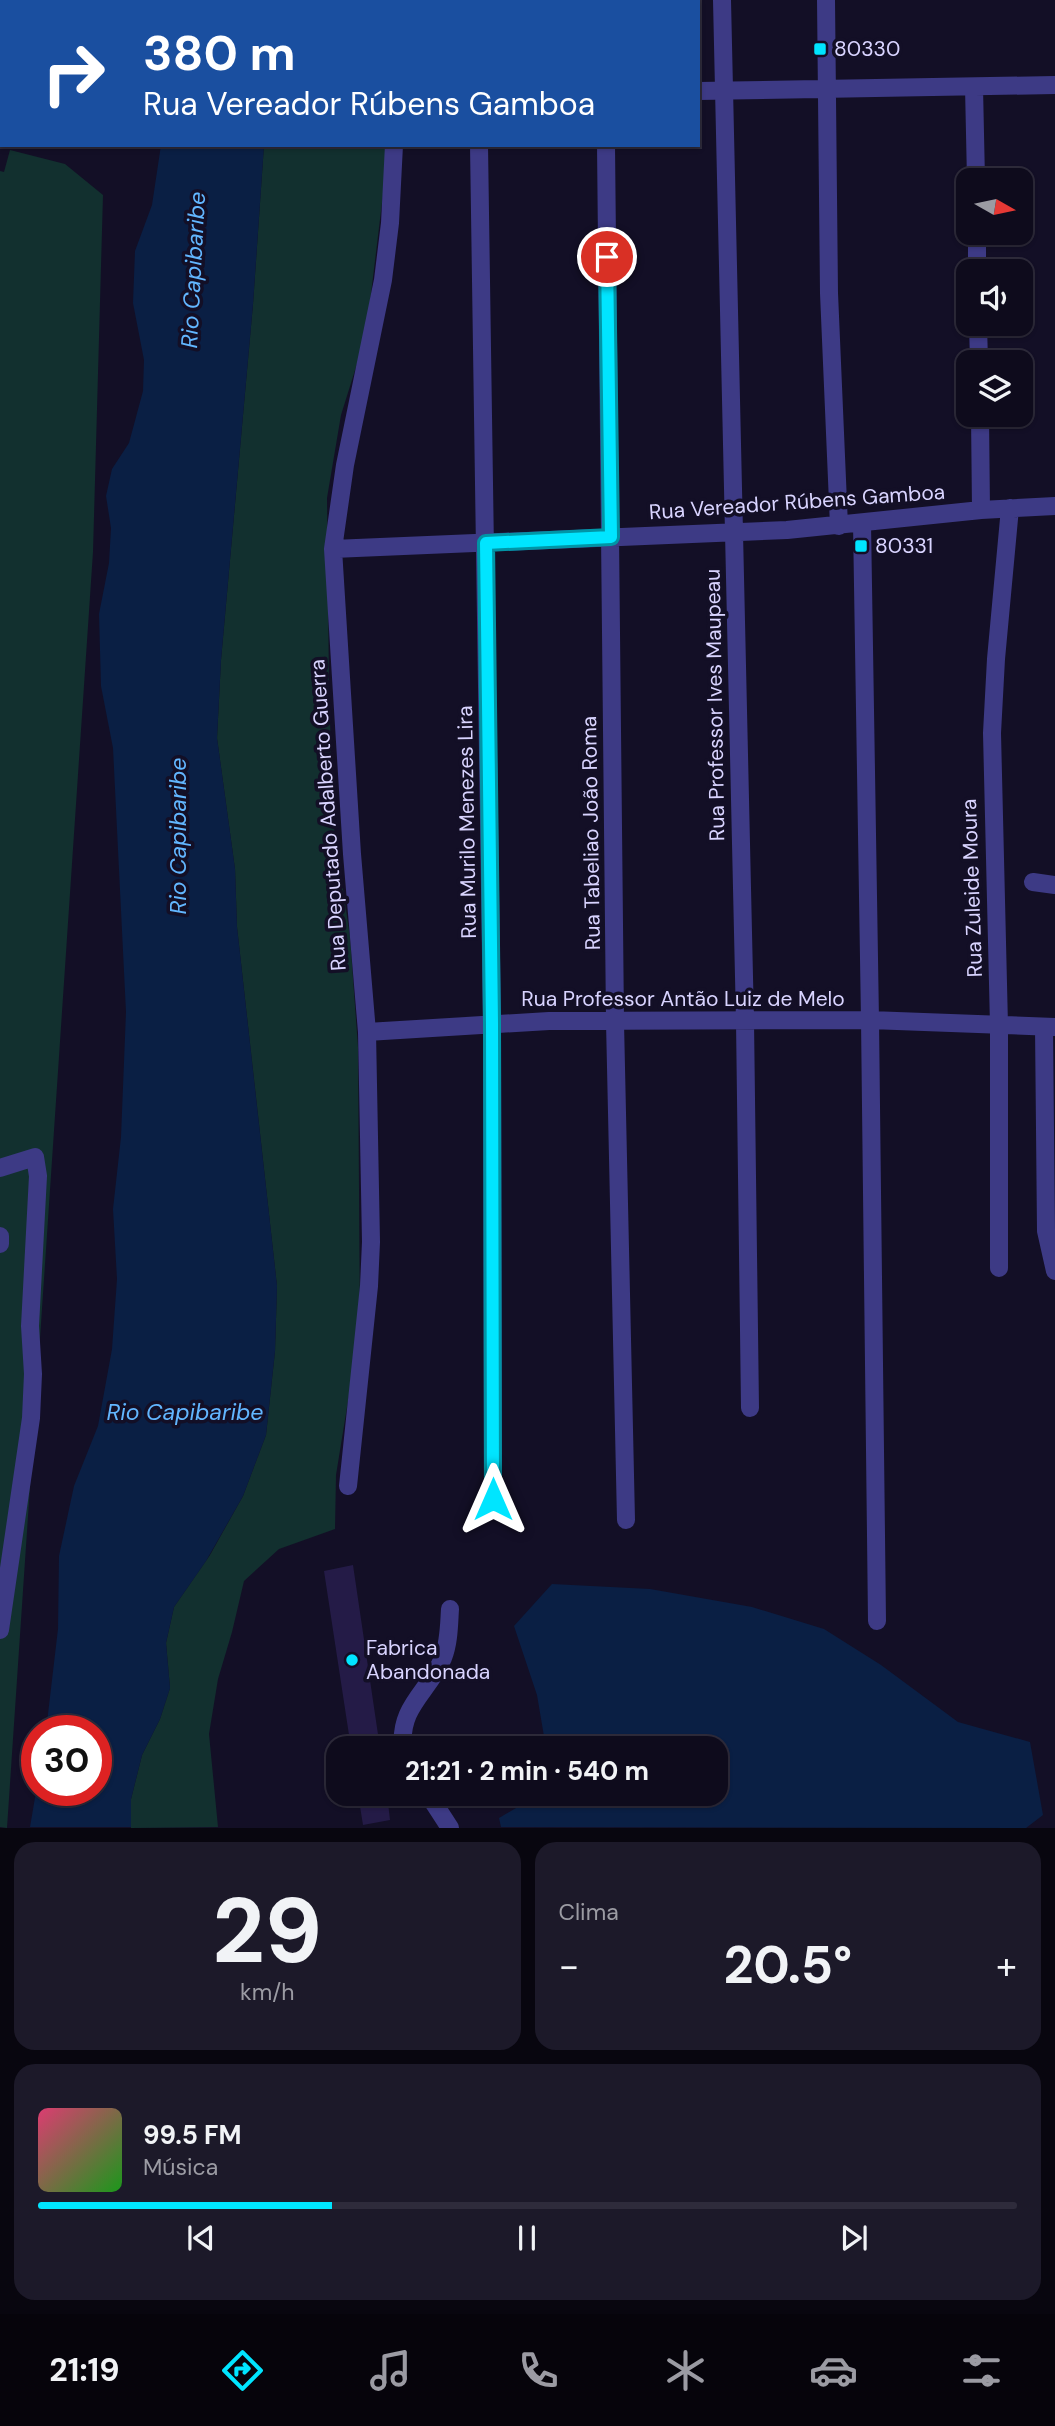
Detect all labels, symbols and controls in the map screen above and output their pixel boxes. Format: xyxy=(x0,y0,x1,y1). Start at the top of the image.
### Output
text: 380 m xyxy=(143,21,296,85)
icon: right xyxy=(28,28,119,119)
place label: 80330 xyxy=(834,35,900,63)
marker: 80330 xyxy=(812,41,828,57)
text: Rua Vereador Rúbens Gamboa xyxy=(143,83,595,125)
north arrow xyxy=(956,168,1032,245)
map controls xyxy=(956,168,1033,427)
water label: Rio Capibaribe xyxy=(174,191,212,349)
pin xyxy=(577,227,637,287)
icon: arrive xyxy=(588,238,626,276)
button: sound xyxy=(956,259,1033,336)
button: layers xyxy=(956,350,1033,427)
street label: Rua Vereador Rúbens Gamboa xyxy=(648,478,946,526)
place label: 80331 xyxy=(875,532,933,560)
marker: 80331 xyxy=(853,538,869,554)
street label: Rua Professor Ives Maupeau xyxy=(699,569,731,841)
street label: Rua Deputado Adalberto Guerra xyxy=(303,658,353,972)
street label: Rua Murilo Menezes Lira xyxy=(451,705,483,939)
street label: Rua Tabeliao João Roma xyxy=(575,716,607,950)
water label: Rio Capibaribe xyxy=(163,758,193,914)
street label: Rua Zuleide Moura xyxy=(955,798,989,978)
street label: Rua Professor Antão Luiz de Melo xyxy=(521,985,845,1013)
water label: Rio Capibaribe xyxy=(107,1397,263,1427)
position arrow xyxy=(456,1462,530,1536)
place label: Fabrica Abandonada xyxy=(366,1634,490,1686)
marker: Fabrica Abandonada xyxy=(344,1652,360,1668)
speed limit sign: 30 xyxy=(21,1715,112,1806)
text: 21:21 · 2 min · 540 m xyxy=(405,1754,649,1788)
text: 29 xyxy=(212,1872,322,1990)
text: Clima xyxy=(559,1897,619,1927)
text: 20.5° xyxy=(723,1931,852,1999)
text: − xyxy=(559,1941,579,1991)
text: + xyxy=(996,1941,1017,1991)
text: km/h xyxy=(240,1977,294,2007)
text: 99.5 FM xyxy=(143,2118,242,2152)
text: Música xyxy=(143,2152,218,2182)
icon: previous xyxy=(182,2219,220,2257)
icon: pause xyxy=(508,2219,546,2257)
icon: next xyxy=(835,2219,873,2257)
icon: directions xyxy=(218,2346,267,2395)
icon: music xyxy=(366,2346,415,2395)
icon: phone xyxy=(514,2346,563,2395)
icon: climate xyxy=(661,2346,710,2395)
icon: car xyxy=(809,2346,858,2395)
icon: filters xyxy=(957,2346,1006,2395)
text: 21:19 xyxy=(49,2349,120,2391)

